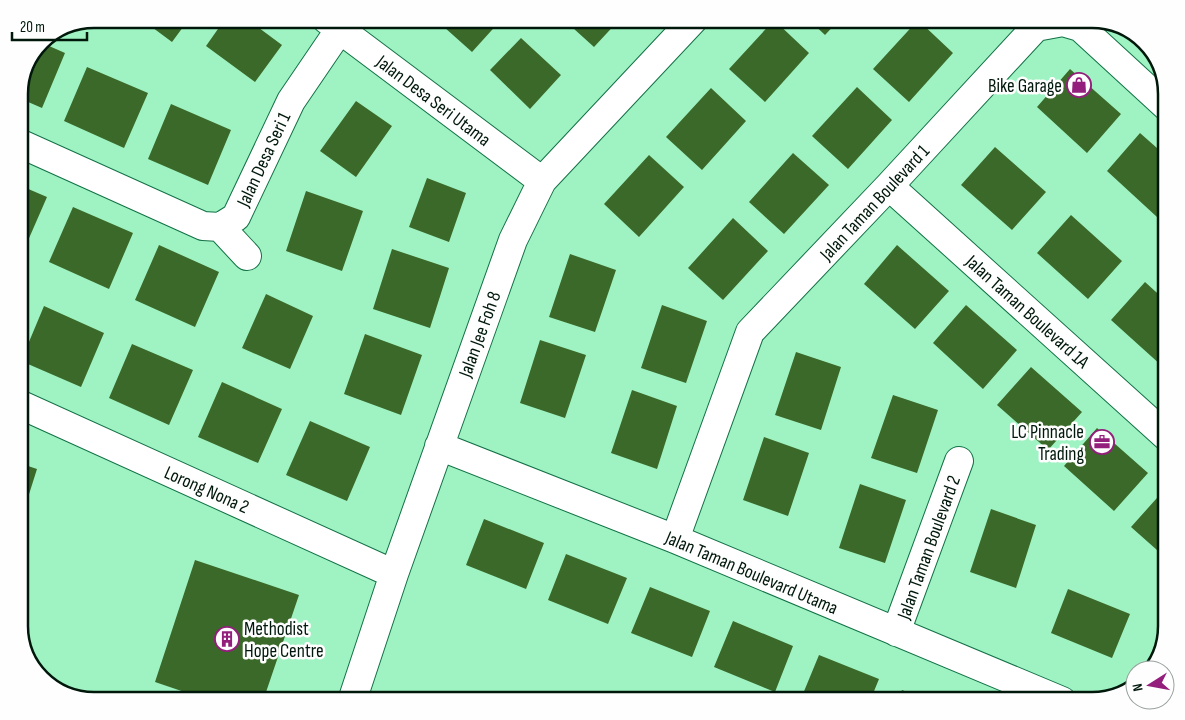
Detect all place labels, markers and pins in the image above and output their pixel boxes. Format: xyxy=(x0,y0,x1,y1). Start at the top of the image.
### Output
shop icon: Bike Garage xyxy=(1066,72,1092,98)
place label: Bike Garage xyxy=(988,75,1062,98)
place label: LC Pinnacle Trading xyxy=(1011,421,1084,466)
office icon: LC Pinnacle Trading xyxy=(1089,429,1115,455)
place label: Methodist Hope Centre xyxy=(244,618,324,663)
building icon: Methodist Hope Centre xyxy=(214,626,240,652)

